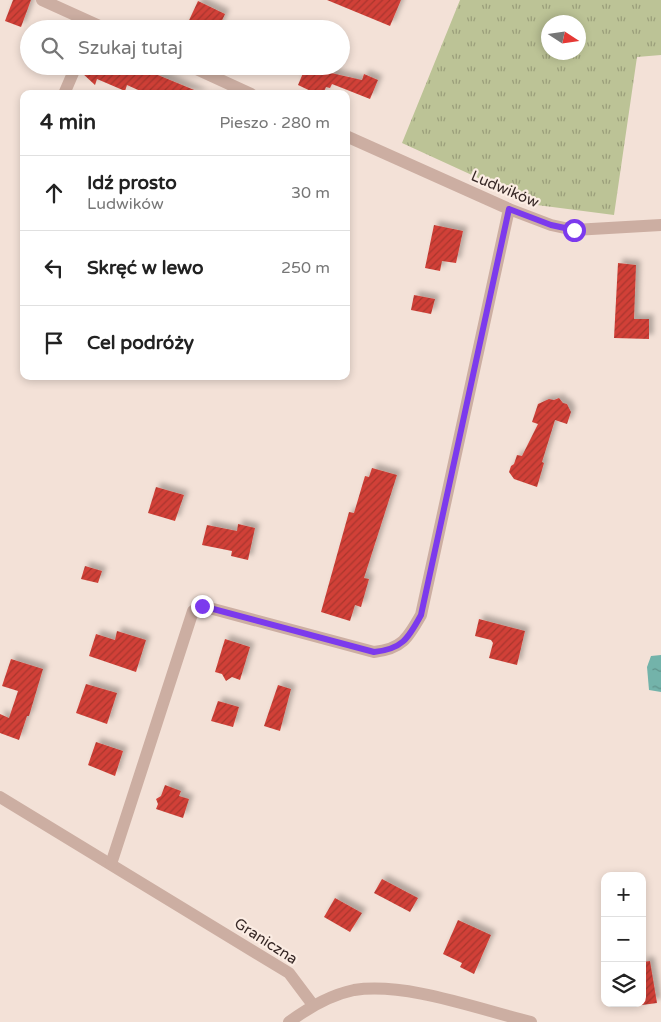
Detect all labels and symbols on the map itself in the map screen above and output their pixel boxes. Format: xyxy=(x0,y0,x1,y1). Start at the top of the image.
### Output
north arrow xyxy=(541,15,586,60)
street label: Ludwików xyxy=(468,167,542,211)
route start xyxy=(563,219,586,242)
route end xyxy=(191,595,214,618)
street label: Graniczna xyxy=(231,914,301,968)

